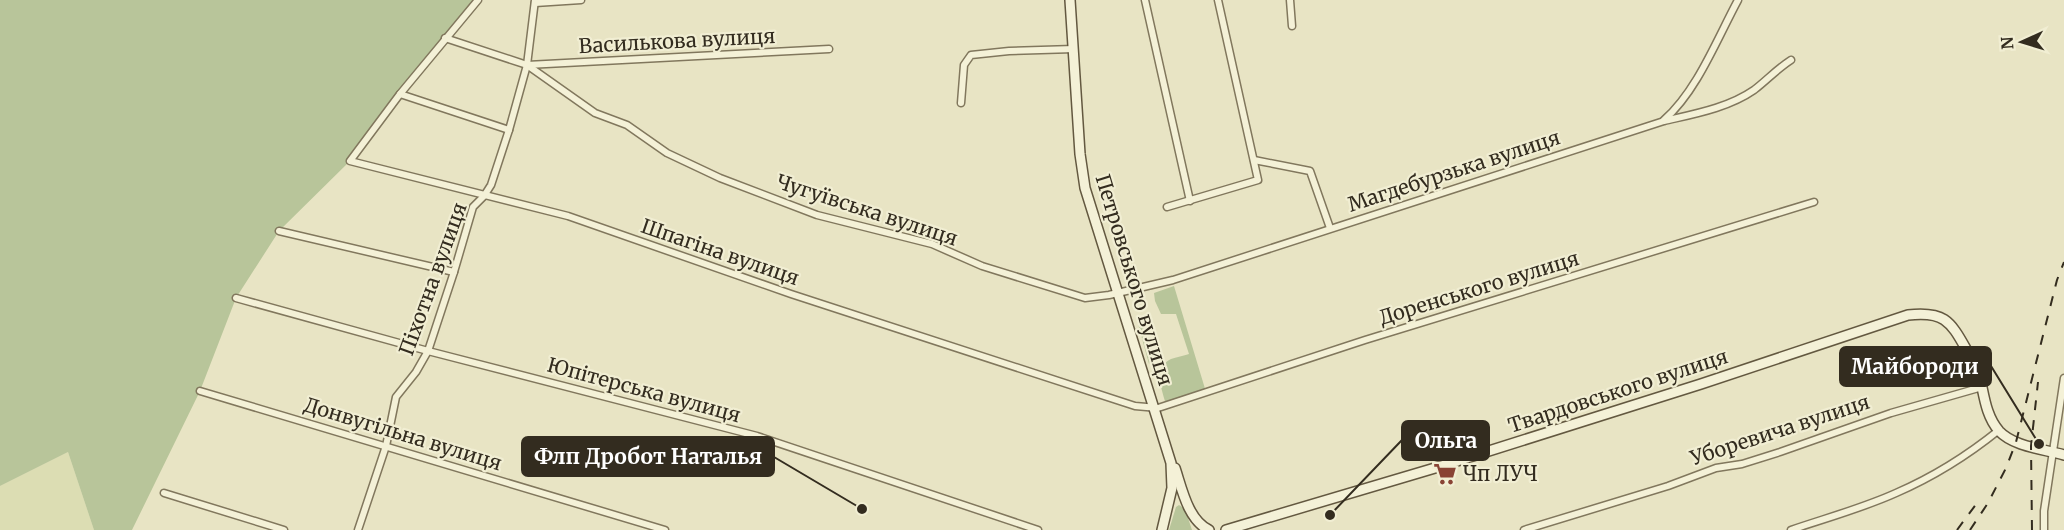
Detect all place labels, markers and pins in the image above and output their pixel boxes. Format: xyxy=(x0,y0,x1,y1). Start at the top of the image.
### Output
callout: Майбороди xyxy=(1840,347,1991,386)
callout: Ольга xyxy=(1402,421,1489,460)
callout: Флп Дробот Наталья xyxy=(522,437,774,476)
supermarket icon: Чп ЛУЧ xyxy=(1432,461,1458,487)
place label: Чп ЛУЧ xyxy=(1463,461,1538,486)

